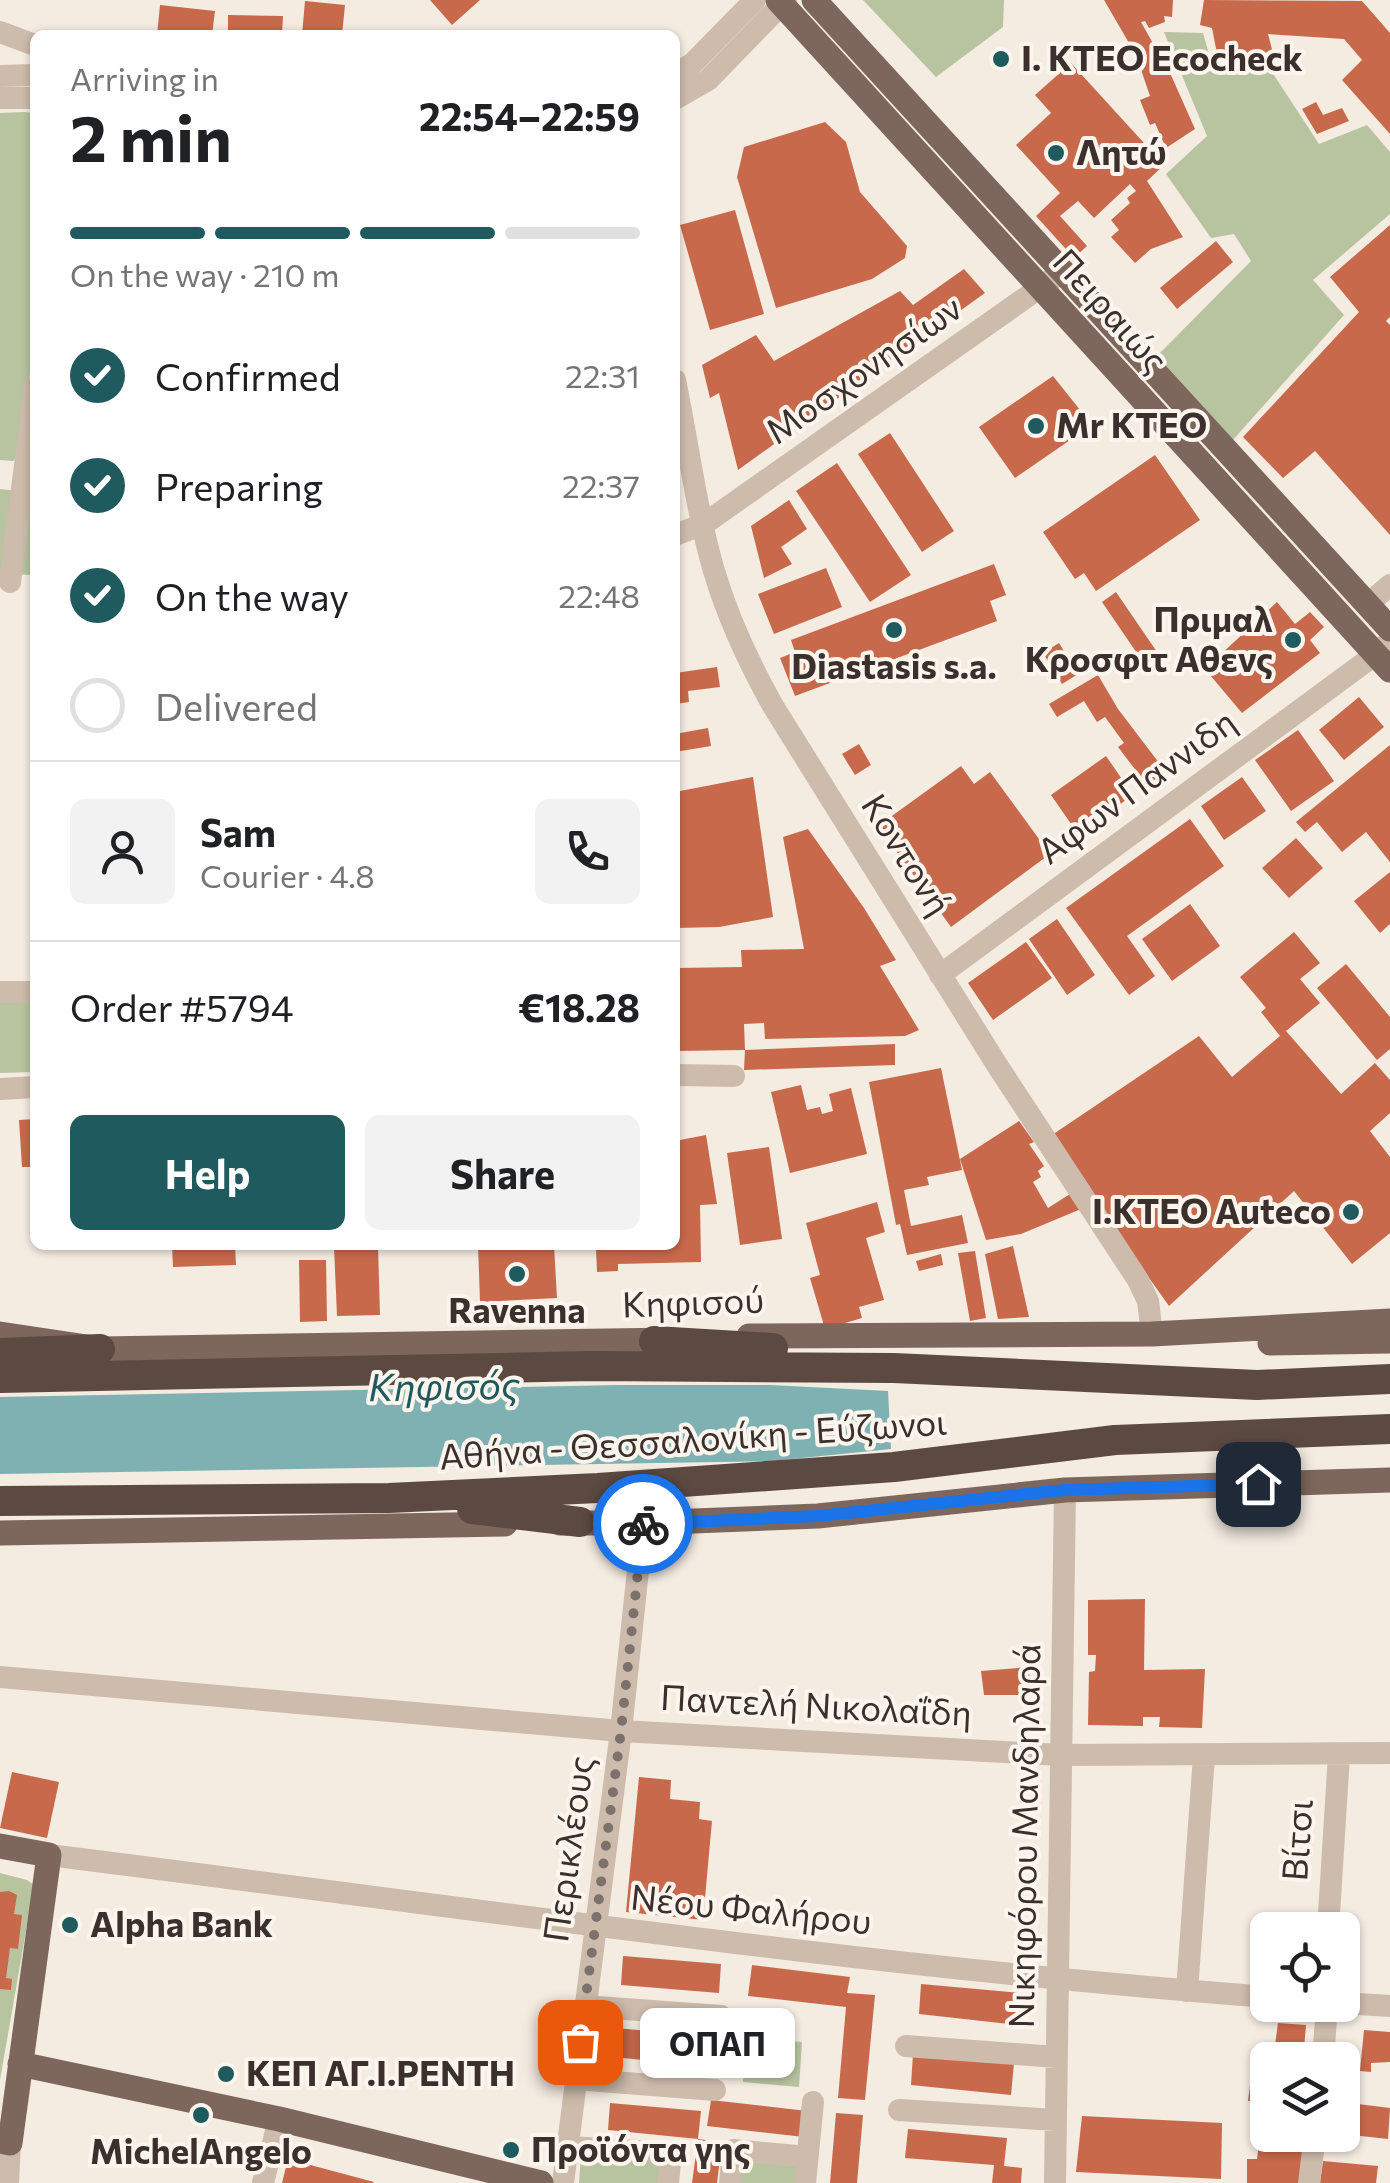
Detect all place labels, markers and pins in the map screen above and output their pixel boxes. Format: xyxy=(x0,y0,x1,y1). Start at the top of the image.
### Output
place label: Ι. ΚΤΕΟ Ecocheck xyxy=(1021,35,1302,78)
marker: Ι. ΚΤΕΟ Ecocheck xyxy=(990,48,1012,70)
place label: Λητώ xyxy=(1076,129,1166,172)
marker: Λητώ xyxy=(1045,142,1067,164)
place label: Mr KTEO xyxy=(1056,402,1207,445)
marker: Mr KTEO xyxy=(1025,415,1047,437)
place label: Πριμαλ Κροσφιτ Αθενς xyxy=(1025,596,1273,679)
marker: Diastasis s.a. xyxy=(883,619,905,641)
marker: Πριμαλ Κροσφιτ Αθενς xyxy=(1282,629,1304,651)
place label: Diastasis s.a. xyxy=(791,643,997,686)
place label: Ι.ΚΤΕΟ Auteco xyxy=(1092,1188,1331,1231)
marker: Ι.ΚΤΕΟ Auteco xyxy=(1340,1201,1362,1223)
marker: Ravenna xyxy=(506,1263,528,1285)
place label: Ravenna xyxy=(448,1287,586,1330)
pin xyxy=(1216,1442,1301,1527)
place label: Alpha Bank xyxy=(90,1901,273,1944)
marker: Alpha Bank xyxy=(59,1914,81,1936)
pin xyxy=(538,2000,623,2085)
callout: ΟΠΑΠ xyxy=(640,2007,795,2077)
place label: ΚΕΠ ΑΓ.Ι.ΡΕΝΤΗ xyxy=(246,2050,515,2093)
marker: ΚΕΠ ΑΓ.Ι.ΡΕΝΤΗ xyxy=(215,2063,237,2085)
marker: MichelAngelo xyxy=(190,2104,212,2126)
place label: Προϊόντα γης xyxy=(531,2126,751,2169)
place label: MichelAngelo xyxy=(90,2128,312,2171)
marker: Προϊόντα γης xyxy=(500,2139,522,2161)

